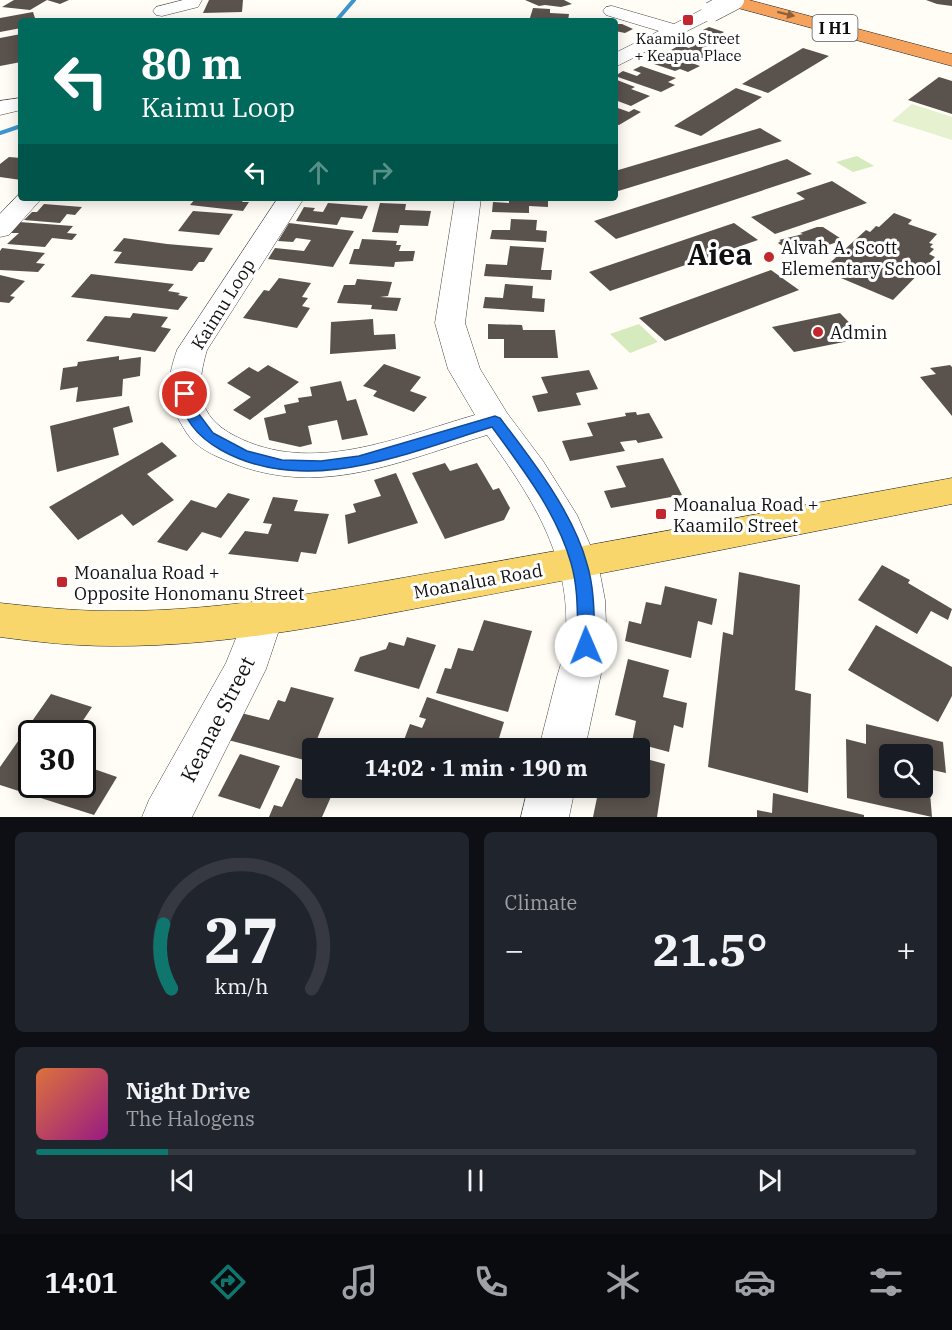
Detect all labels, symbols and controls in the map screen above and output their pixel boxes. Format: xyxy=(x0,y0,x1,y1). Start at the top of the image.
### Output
one-way arrow xyxy=(776,10,795,20)
marker: Kaamilo Street + Keapua Place xyxy=(681,13,695,27)
road number: I H1 xyxy=(812,15,858,41)
place label: Kaamilo Street + Keapua Place xyxy=(635,29,741,65)
text: 80 m xyxy=(141,36,242,91)
icon: left xyxy=(42,42,120,120)
text: Kaimu Loop xyxy=(141,89,295,124)
icon: left xyxy=(239,156,272,189)
icon: ahead xyxy=(302,156,335,189)
icon: right xyxy=(365,156,398,189)
district label: Aiea xyxy=(687,234,753,273)
place label: Alvah A. Scott Elementary School xyxy=(781,236,941,280)
marker: Alvah A. Scott Elementary School xyxy=(762,250,776,264)
street label: Kaimu Loop xyxy=(186,254,260,354)
place label: Admin xyxy=(830,321,888,344)
marker: Admin xyxy=(811,325,825,339)
pin xyxy=(159,368,210,419)
icon: arrive xyxy=(168,377,201,410)
place label: Moanalua Road + Kaamilo Street xyxy=(673,493,819,537)
marker: Moanalua Road + Kaamilo Street xyxy=(654,507,668,521)
street label: Moanalua Road xyxy=(412,558,544,604)
place label: Moanalua Road + Opposite Honomanu Street xyxy=(74,561,304,605)
marker: Moanalua Road + Opposite Honomanu Street xyxy=(55,575,69,589)
position arrow xyxy=(554,614,618,678)
street label: Keanae Street xyxy=(173,651,261,787)
speed limit sign: 30 xyxy=(18,720,96,798)
map controls xyxy=(879,744,933,798)
button: search xyxy=(879,744,933,798)
text: 14:02 · 1 min · 190 m xyxy=(364,753,588,782)
text: Climate xyxy=(505,889,577,916)
text: 27 xyxy=(204,899,279,980)
text: 21.5° xyxy=(653,920,768,978)
text: − xyxy=(505,928,524,971)
text: + xyxy=(896,928,916,971)
text: km/h xyxy=(215,972,269,1000)
text: Night Drive xyxy=(126,1076,251,1105)
text: The Halogens xyxy=(126,1105,255,1132)
icon: previous xyxy=(166,1164,199,1197)
icon: pause xyxy=(459,1164,492,1197)
icon: next xyxy=(753,1164,786,1197)
icon: directions xyxy=(207,1261,249,1303)
icon: music xyxy=(339,1261,381,1303)
icon: phone xyxy=(470,1261,512,1303)
icon: climate xyxy=(602,1261,644,1303)
icon: car xyxy=(734,1261,776,1303)
icon: filters xyxy=(865,1261,907,1303)
text: 14:01 xyxy=(45,1265,118,1300)

